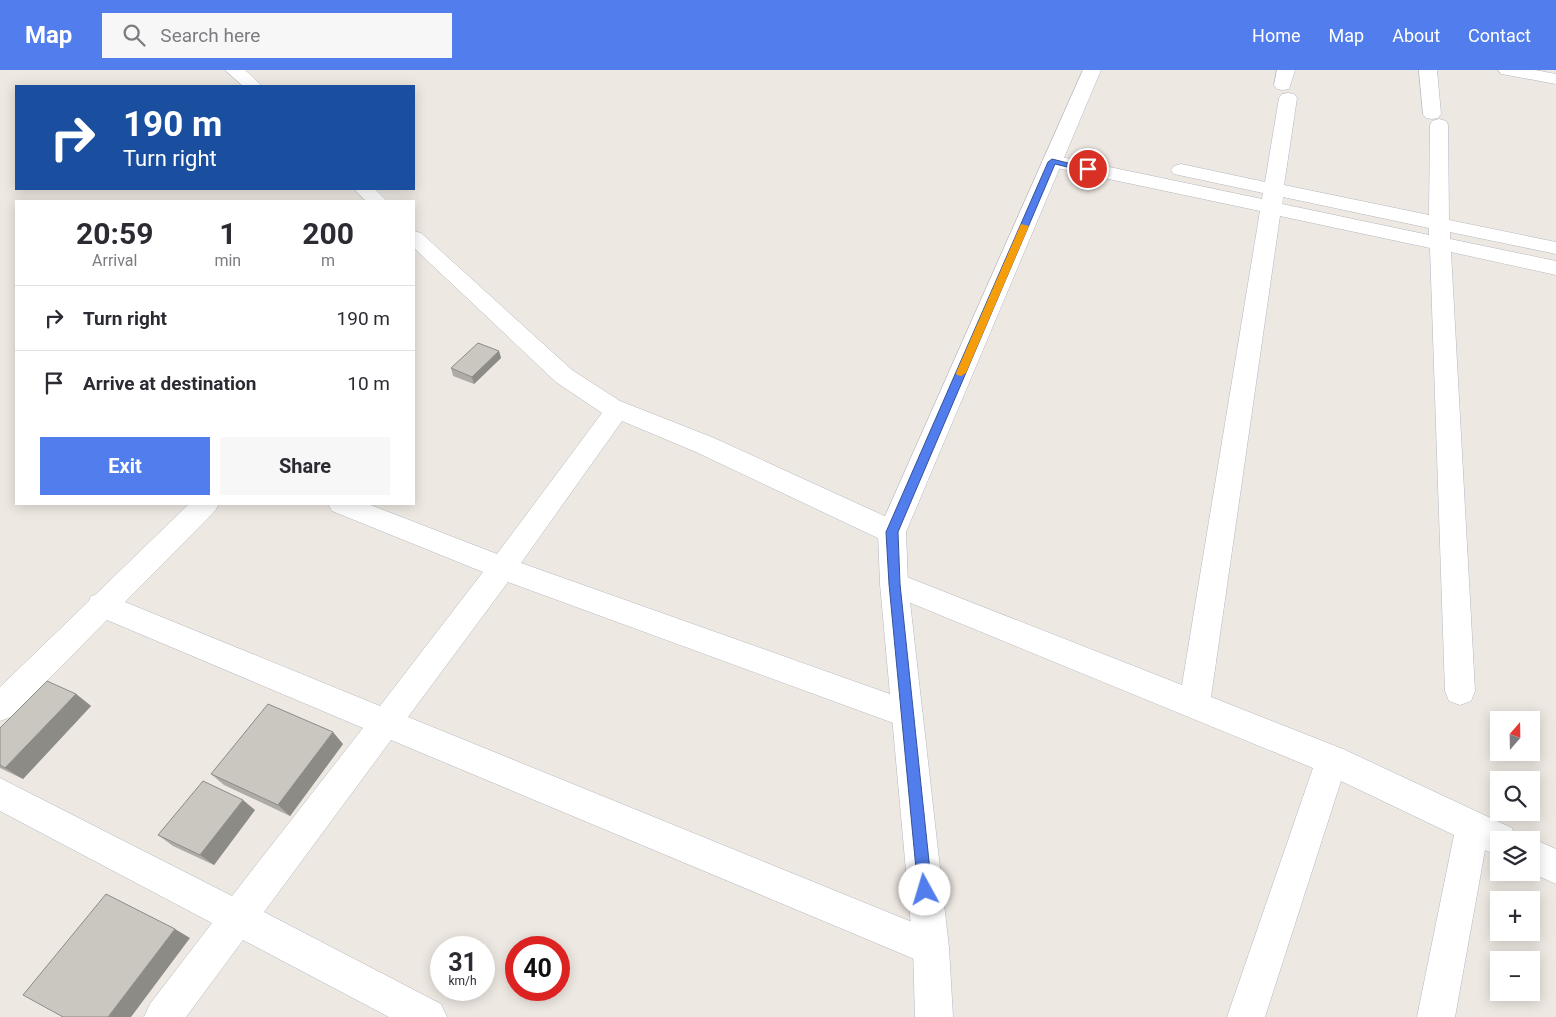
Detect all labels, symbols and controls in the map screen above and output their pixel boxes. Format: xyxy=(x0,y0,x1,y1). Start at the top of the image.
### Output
search box xyxy=(102,13,452,58)
text: Map xyxy=(25,21,72,49)
icon: search xyxy=(120,21,148,49)
text: Search here xyxy=(160,24,260,47)
text: Home xyxy=(1252,25,1301,46)
text: Map xyxy=(1329,25,1364,46)
text: About xyxy=(1392,25,1440,46)
text: Contact xyxy=(1468,25,1531,46)
text: 190 m xyxy=(123,104,222,145)
icon: right xyxy=(40,105,105,170)
text: Turn right xyxy=(123,146,217,171)
pin xyxy=(1067,148,1109,190)
icon: arrive xyxy=(1074,155,1102,183)
text: 20:59 xyxy=(76,216,153,251)
text: 1 xyxy=(219,216,236,251)
text: 200 xyxy=(302,216,354,251)
text: Arrival xyxy=(92,251,137,270)
text: min xyxy=(214,251,241,270)
text: m xyxy=(321,251,335,270)
icon: right xyxy=(40,304,68,332)
text: Turn right xyxy=(83,307,167,330)
text: 190 m xyxy=(337,307,390,330)
icon: arrive xyxy=(40,369,68,397)
text: Arrive at destination xyxy=(83,372,256,395)
text: 10 m xyxy=(347,372,390,395)
button: Exit xyxy=(40,437,210,495)
button: Share xyxy=(220,437,390,495)
north arrow xyxy=(1490,711,1540,761)
map controls xyxy=(1490,711,1540,1001)
button: search xyxy=(1490,771,1540,821)
button: layers xyxy=(1490,831,1540,881)
position arrow xyxy=(898,863,950,915)
button: + xyxy=(1490,891,1540,941)
speed limit sign: 40 xyxy=(505,936,570,1001)
text: 31 xyxy=(448,948,477,977)
button: − xyxy=(1490,951,1540,1001)
text: km/h xyxy=(448,974,477,988)

